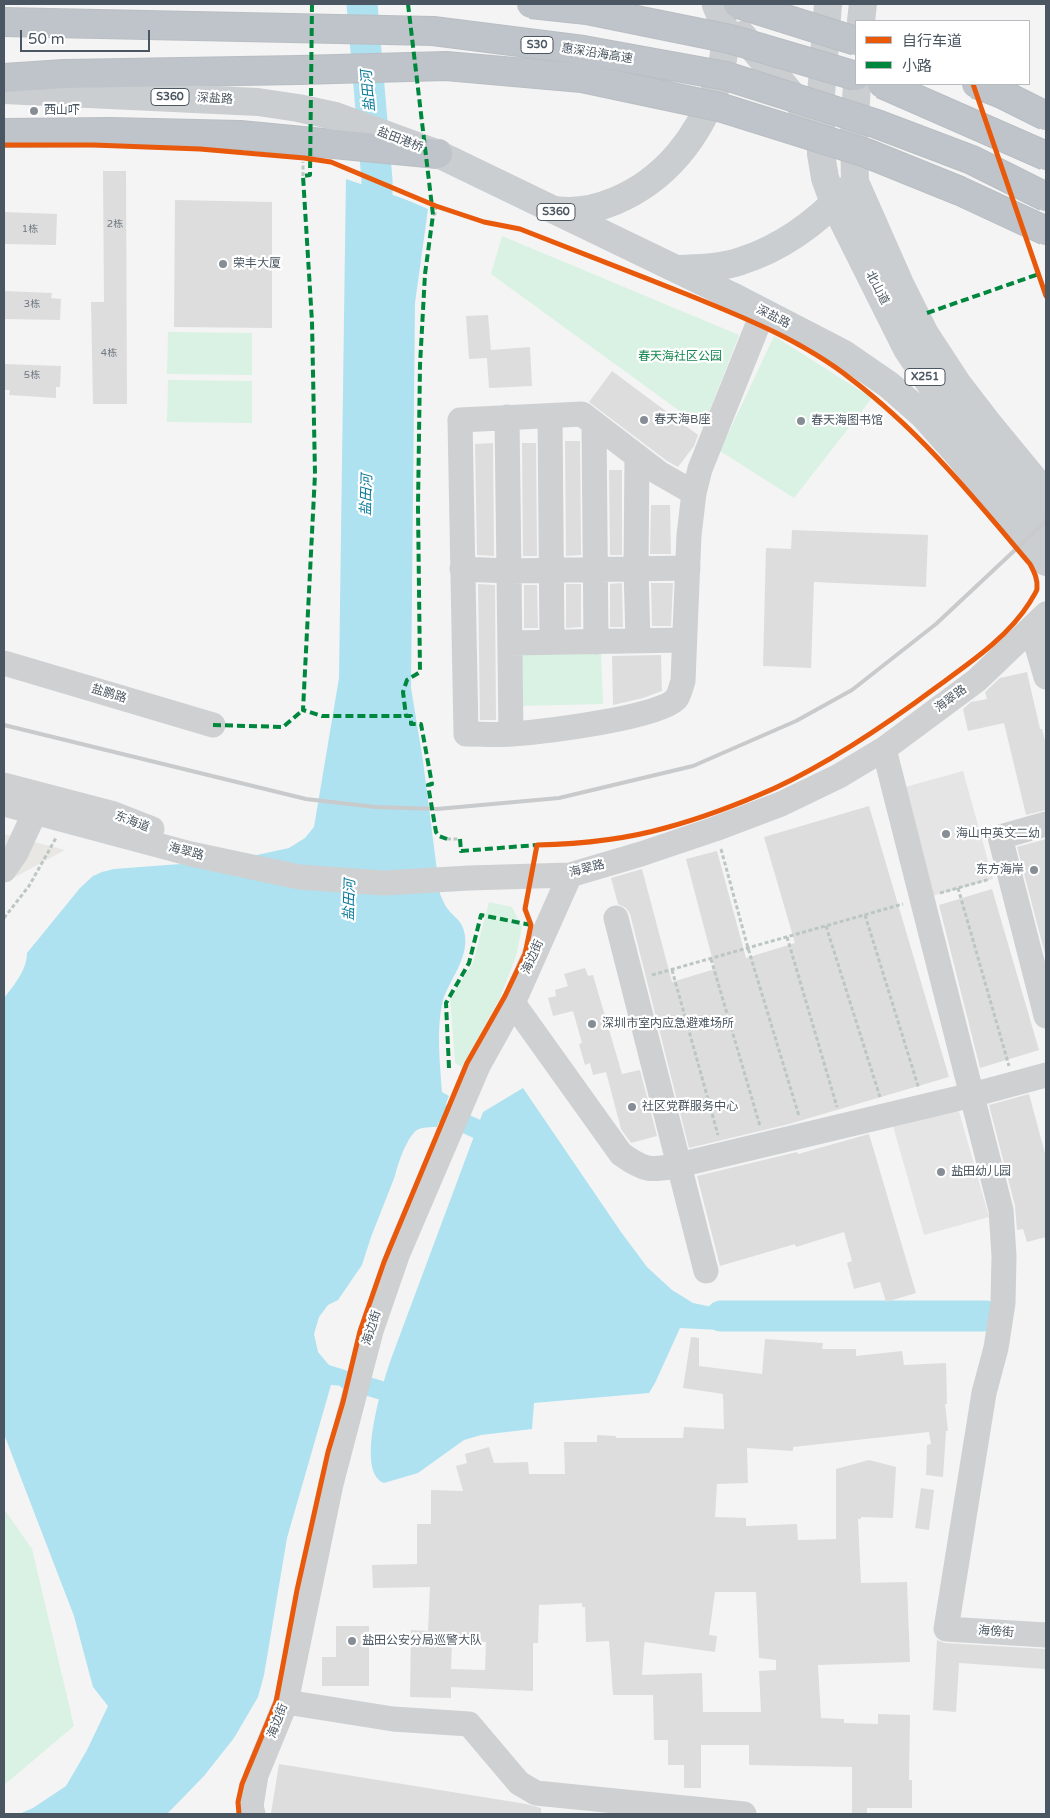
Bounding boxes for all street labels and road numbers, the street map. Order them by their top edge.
road number: S30 [521,36,553,54]
street label: 惠深沿海高速 [560,41,634,67]
road number: S360 [151,88,189,105]
street label: 深盐路 [197,91,233,107]
street label: 盐田港桥 [375,125,425,155]
road number: S360 [537,203,575,220]
street label: 北山道 [862,269,892,307]
street label: 深盐路 [754,302,792,332]
road number: X251 [905,368,945,386]
street label: 盐鹏路 [90,682,128,706]
street label: 海翠路 [932,682,970,716]
street label: 东海道 [113,809,151,835]
street label: 海翠路 [167,840,205,864]
street label: 海翠路 [568,858,606,880]
street label: 海边街 [519,938,547,976]
street label: 海边街 [360,1309,384,1347]
street label: 海傍街 [978,1624,1014,1640]
street label: 海边街 [265,1702,291,1740]

